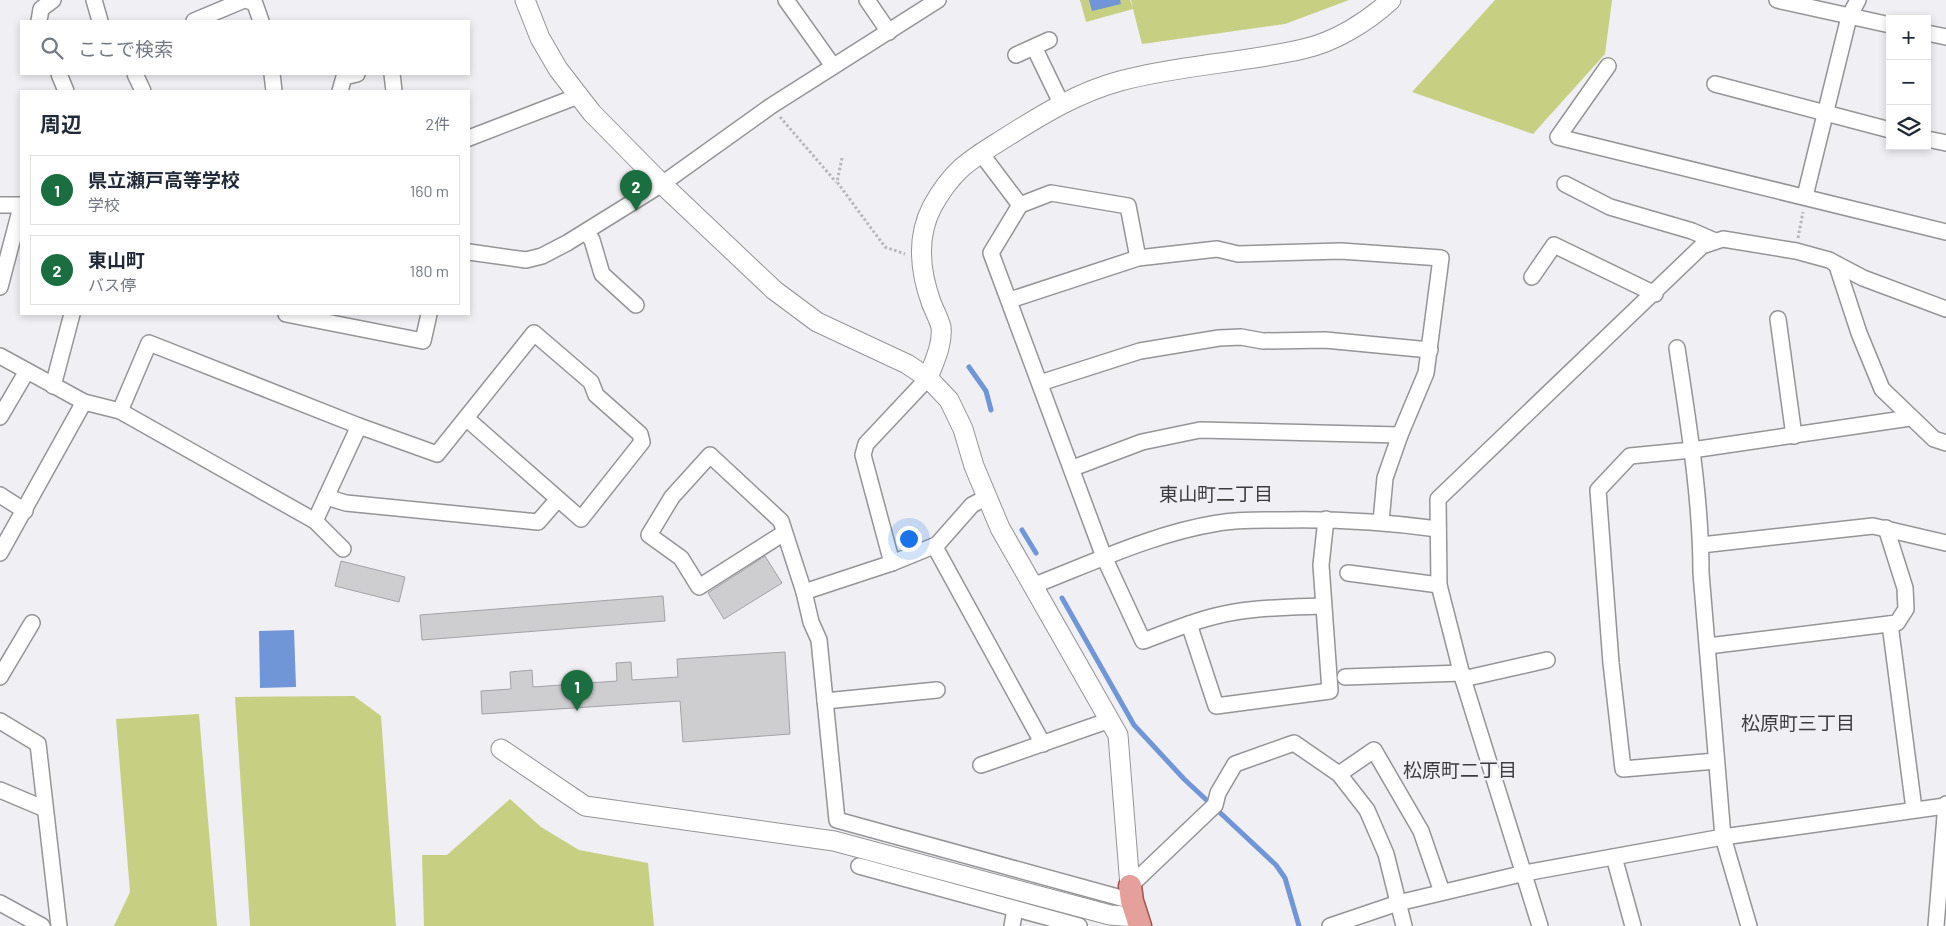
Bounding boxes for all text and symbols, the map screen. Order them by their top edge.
map controls [1886,15,1931,150]
button: + [1886,15,1931,60]
search box [20,20,470,75]
icon: search [38,34,66,62]
text: ここで検索 [78,37,173,60]
button: − [1886,60,1931,105]
button: layers [1886,105,1931,150]
text: 周辺 [40,111,82,136]
text: 2件 [425,114,450,133]
text: 県立瀬戸高等学校 [88,168,240,191]
pin: 2 [620,170,652,211]
text: 1 [54,181,60,200]
text: 160 m [410,181,449,200]
text: 学校 [88,195,120,214]
text: 東山町 [88,248,145,271]
text: 2 [53,261,61,280]
text: 180 m [410,261,449,280]
text: バス停 [88,275,136,294]
district label: 東山町二丁目 [1159,482,1273,505]
your location [896,526,922,552]
pin: 1 [561,670,593,711]
district label: 松原町三丁目 [1741,711,1855,734]
district label: 松原町二丁目 [1403,758,1517,781]

